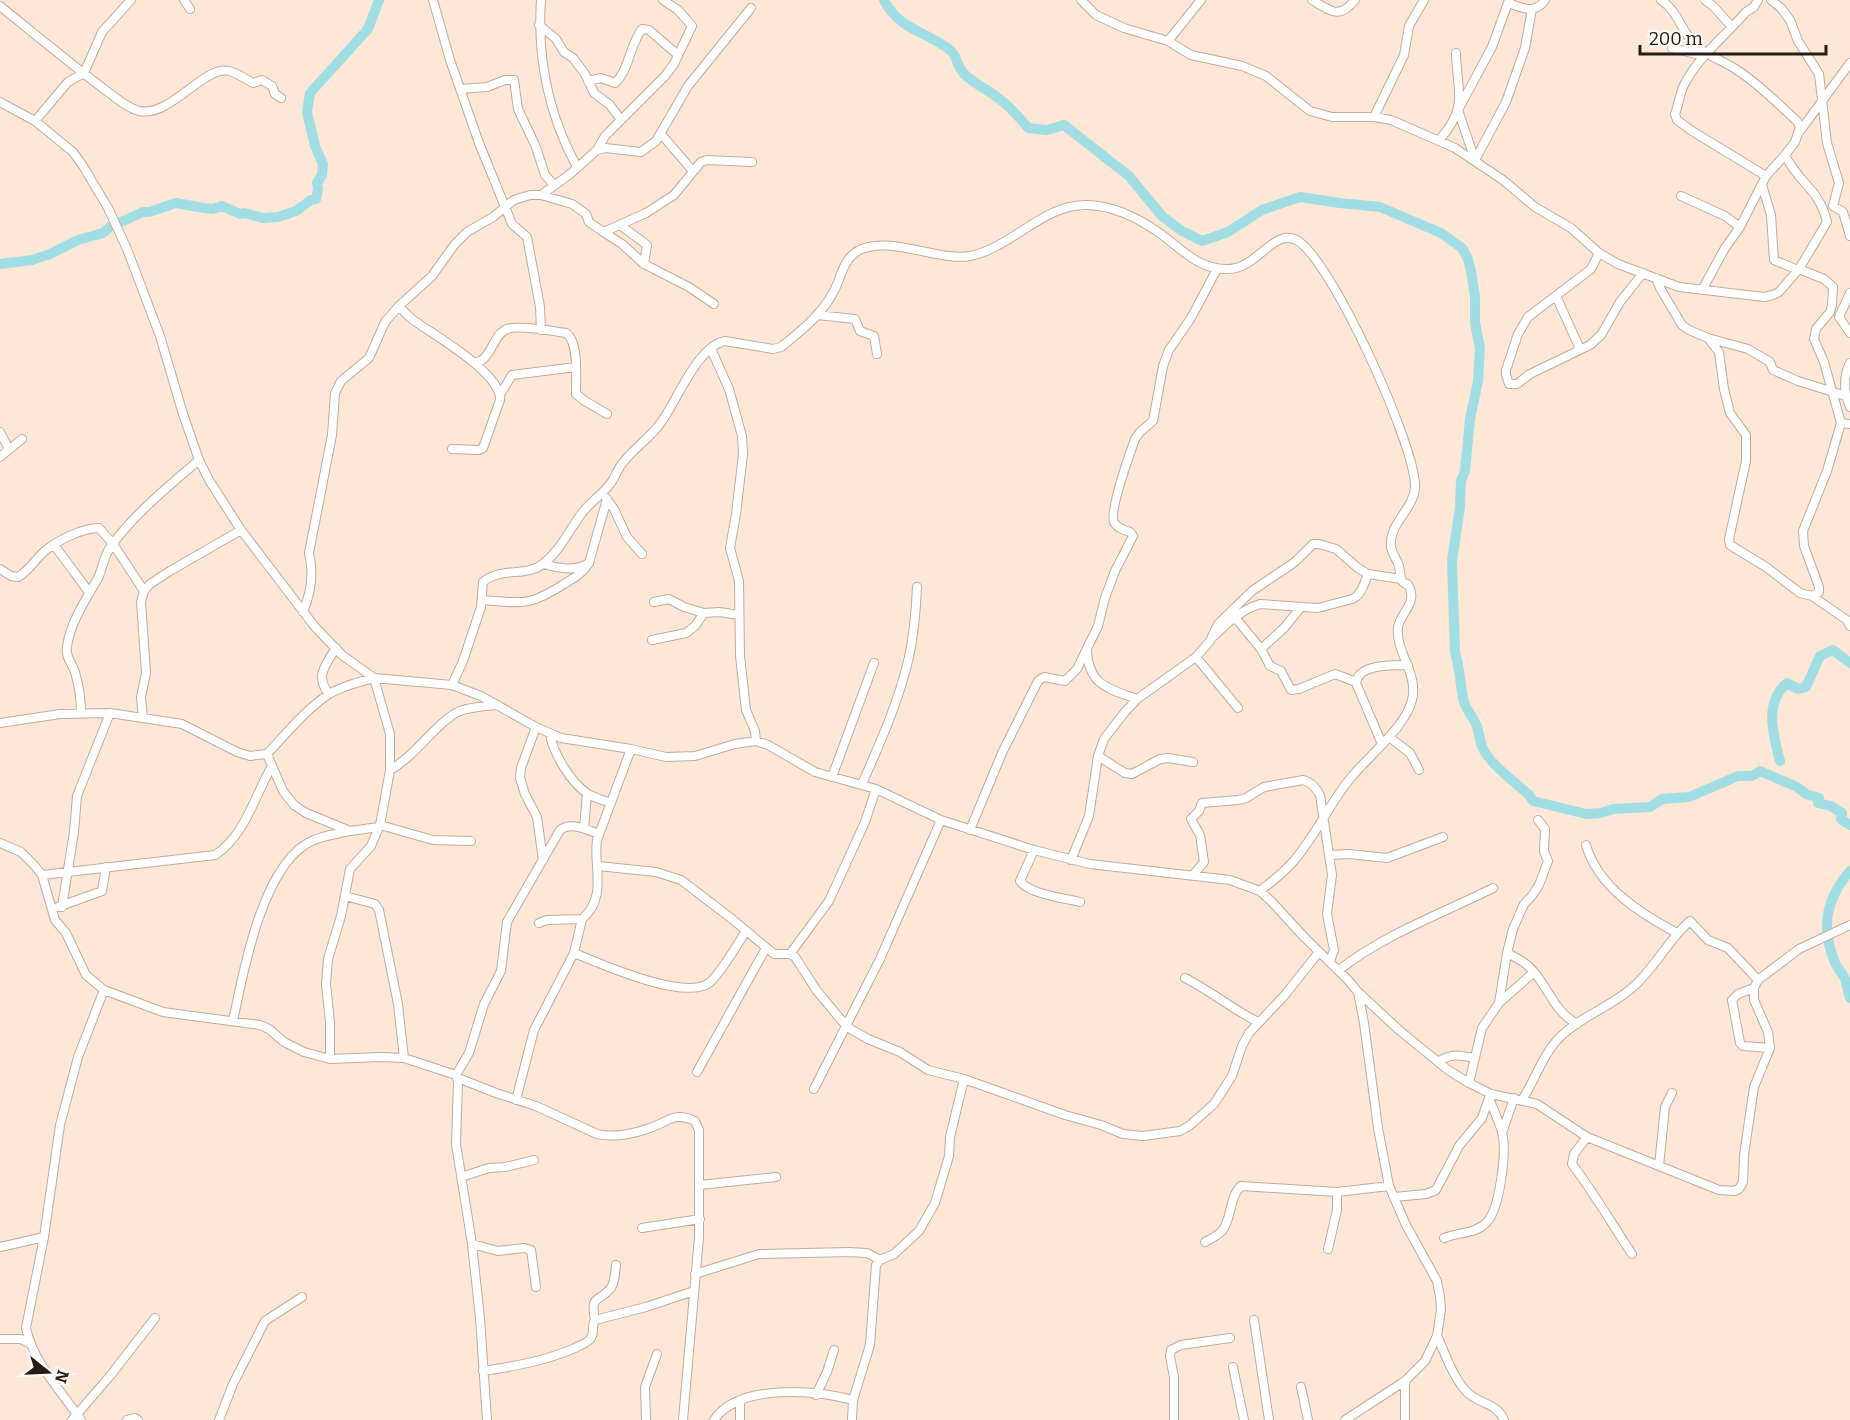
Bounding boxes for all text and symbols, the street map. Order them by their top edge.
scale bar [1640,18,1826,56]
text: 200 m [1649,28,1703,50]
north arrow [18,1342,78,1402]
text: N [51,1368,73,1385]

